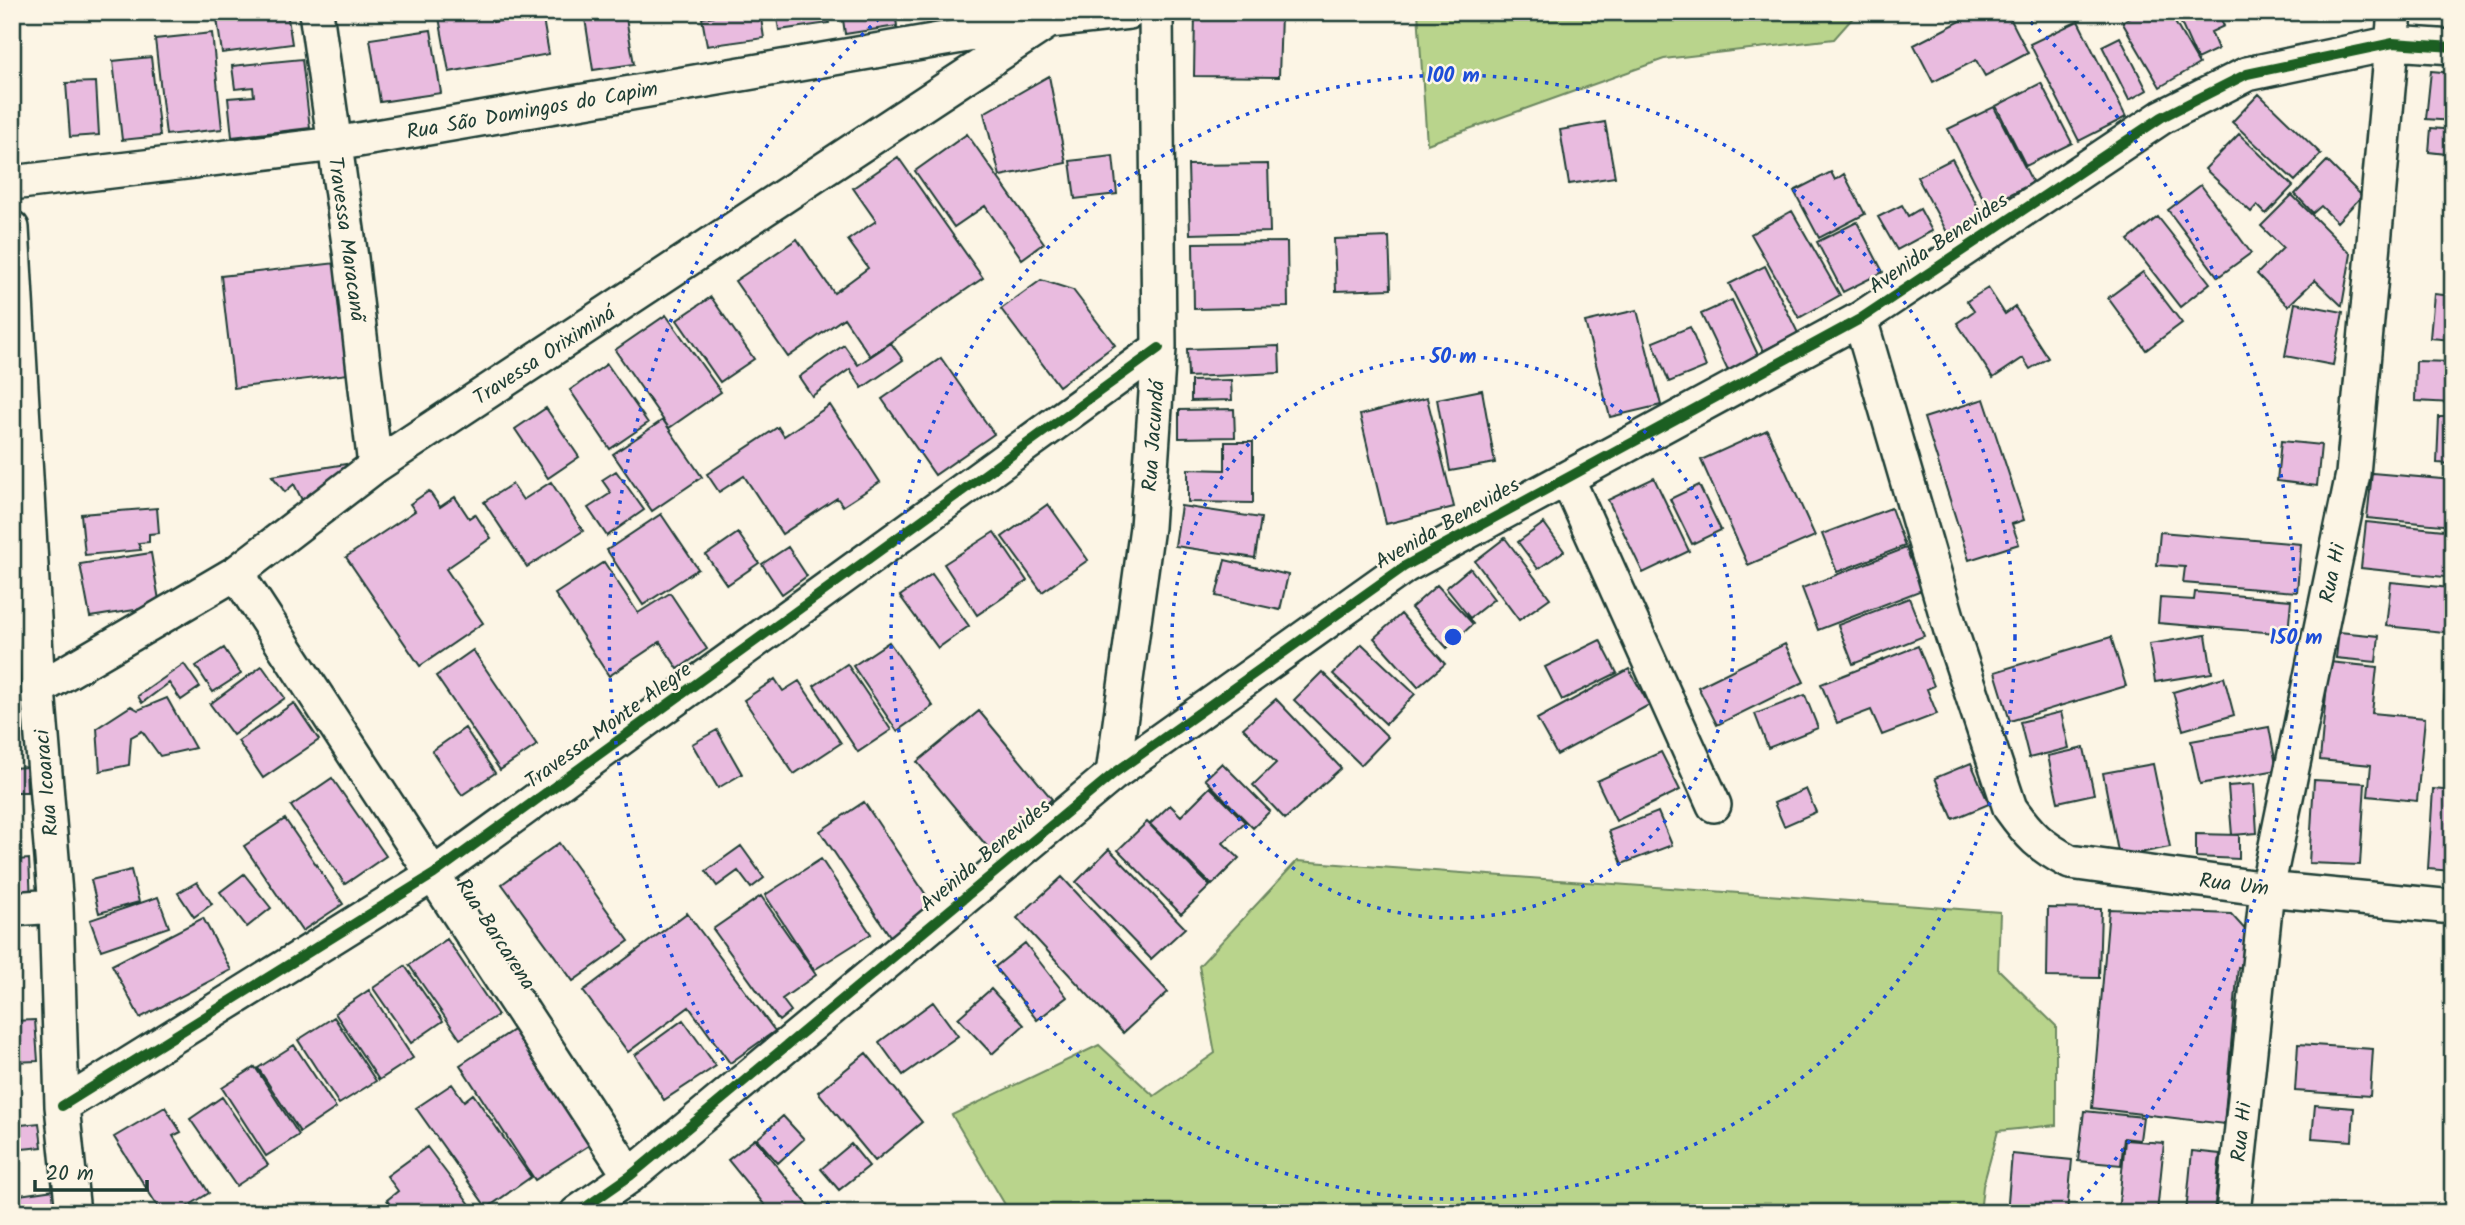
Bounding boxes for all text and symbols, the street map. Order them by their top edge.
text: 100 m [1426,60,1480,93]
street label: Rua São Domingos do Capim [404,73,661,150]
street label: Travessa Maracanã [318,155,374,326]
street label: Avenida Benevides [1862,185,2015,303]
street label: Travessa Oriximiná [467,297,624,415]
text: 50 m [1429,341,1476,374]
street label: Rua Jacundá [1134,377,1175,493]
street label: Avenida Benevides [1369,469,1526,579]
street label: Rua Hi [2311,540,2356,606]
text: 150 m [2269,622,2323,655]
centre of rings [1441,625,1465,649]
street label: Travessa Monte Alegre [518,654,700,798]
street label: Rua Icoaraci [26,727,69,838]
street label: Avenida Benevides [913,791,1059,921]
street label: Rua Um [2197,865,2271,906]
street label: Rua Barcarena [446,872,543,997]
street label: Rua Hi [2223,1100,2262,1164]
scale bar [35,1148,147,1192]
text: 20 m [46,1158,94,1191]

